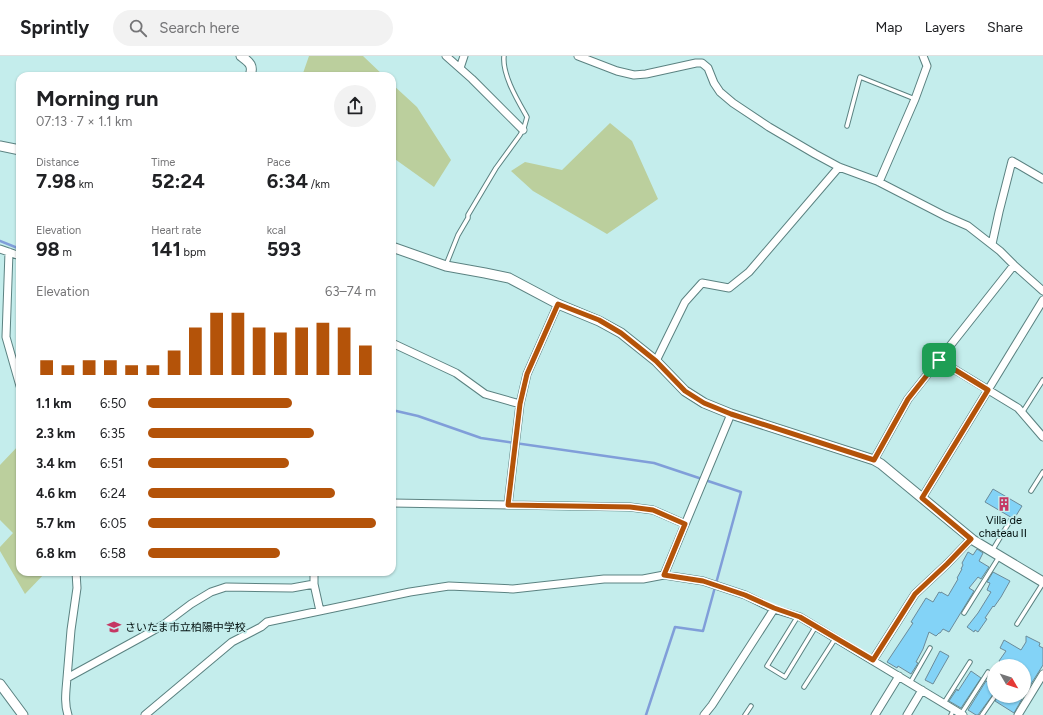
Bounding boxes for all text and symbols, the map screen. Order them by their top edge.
search box [113,10,393,46]
text: Sprintly [20,16,89,39]
icon: search [127,17,149,39]
text: Search here [159,19,239,37]
text: Map [875,19,903,36]
text: Layers [925,19,965,36]
text: Share [987,19,1023,36]
text: Morning run [36,85,159,112]
button: share [334,85,376,127]
text: 07:13 · 7 × 1.1 km [36,114,132,129]
text: Distance [36,156,79,169]
text: Time [151,156,175,169]
text: Pace [267,156,290,169]
text: 7.98 [36,169,76,193]
text: 52:24 [151,169,205,193]
text: 6:34 [267,169,308,193]
text: km [76,178,93,191]
text: /km [308,178,330,191]
text: Elevation [36,224,81,237]
text: Heart rate [151,224,201,237]
text: kcal [267,224,286,237]
text: 98 [36,237,60,261]
text: 141 [151,237,181,261]
text: 593 [267,237,301,261]
text: m [60,246,72,259]
text: bpm [181,246,206,259]
text: Elevation [36,284,89,299]
text: 63–74 m [325,284,376,299]
pin [922,343,956,377]
icon: arrive [928,349,950,371]
text: 1.1 km [36,396,72,411]
text: 6:50 [100,396,126,411]
text: 2.3 km [36,426,75,441]
text: 6:35 [100,426,125,441]
text: 3.4 km [36,456,76,471]
text: 6:51 [100,456,124,471]
text: 4.6 km [36,486,76,501]
text: 6:24 [100,486,126,501]
building icon: Villa de chateauⅡ [996,496,1012,512]
place label: Villa de chateauⅡ [979,514,1029,540]
text: 5.7 km [36,516,75,531]
text: 6:05 [100,516,126,531]
text: 6.8 km [36,546,76,561]
text: 6:58 [100,546,126,561]
school or university icon: さいたま市立柏陽中学校 [106,619,122,635]
place label: さいたま市立柏陽中学校 [125,621,246,634]
north arrow [987,659,1031,703]
map controls [987,659,1031,703]

